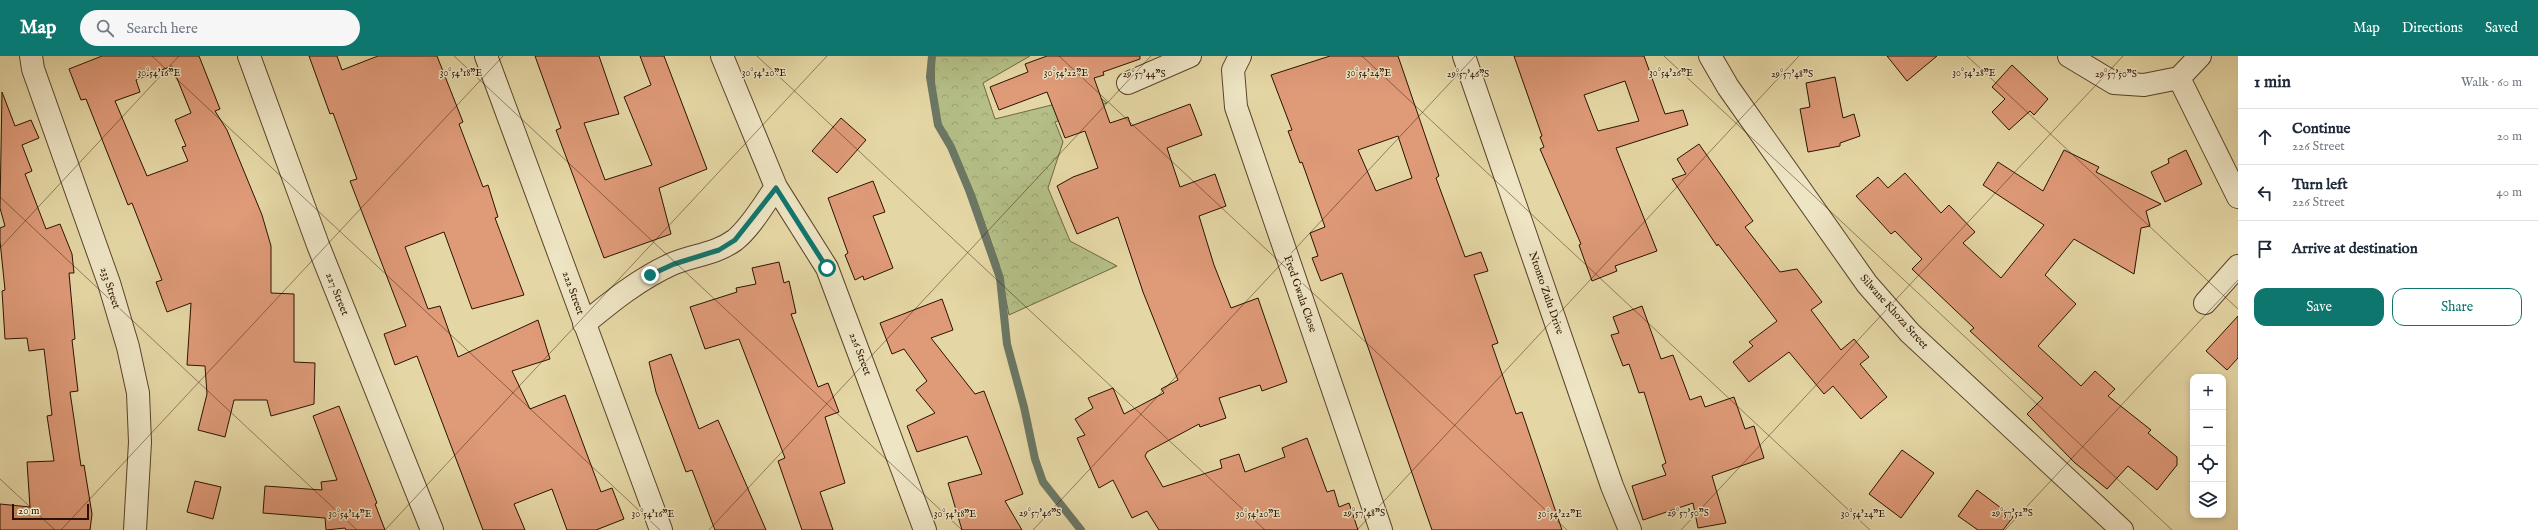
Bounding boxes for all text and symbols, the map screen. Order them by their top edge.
search box [80,10,360,46]
text: Map [20,16,56,40]
icon: search [94,17,116,39]
text: Search here [126,19,198,38]
text: Map [2353,19,2380,37]
text: Directions [2402,19,2463,37]
text: Saved [2485,19,2518,37]
text: 30°54'16"E [138,67,181,80]
text: 30°54'18"E [440,67,482,80]
text: 30°54'20"E [742,67,786,80]
text: 30°54'22"E [1044,67,1088,80]
text: 30°54'24"E [1347,67,1391,80]
text: 30°54'26"E [1649,67,1693,80]
text: 30°54'28"E [1952,67,1996,80]
text: 29°57'44"S [1122,68,1166,81]
text: 29°57'46"S [1447,68,1489,81]
text: 29°57'48"S [1771,68,1813,81]
text: 29°57'50"S [2095,68,2137,81]
text: 1 min [2254,72,2291,93]
text: Walk · 60 m [2461,74,2522,91]
text: Continue [2292,119,2350,138]
icon: ahead [2254,126,2276,148]
text: 20 m [2497,128,2522,145]
text: 226 Street [2292,138,2345,155]
text: Turn left [2292,175,2348,194]
icon: left [2254,182,2276,204]
text: 40 m [2496,184,2522,201]
text: 226 Street [2292,194,2345,211]
icon: arrive [2254,238,2276,260]
text: Arrive at destination [2292,239,2418,258]
street label: Ntonto Zulu Drive [1525,250,1567,336]
street label: Fred Gwala Close [1280,254,1320,334]
route start [818,259,836,277]
street label: 233 Street [97,265,123,311]
route end [641,266,659,284]
street label: 222 Street [559,269,587,317]
street label: 227 Street [322,270,352,318]
street label: Silwane Khoza Street [1857,272,1931,352]
button: Save [2254,288,2384,326]
button: Share [2392,288,2522,326]
street label: 226 Street [845,331,875,378]
map controls [2190,374,2226,518]
button: + [2190,374,2226,410]
button: − [2190,410,2226,446]
button: locate [2190,446,2226,482]
button: layers [2190,482,2226,518]
scale bar [12,502,89,521]
text: 20 m [18,504,39,518]
text: 29°57'46"S [1019,507,1061,520]
text: 29°57'48"S [1343,507,1385,520]
text: 29°57'50"S [1667,507,1709,520]
text: 29°57'52"S [1991,507,2033,520]
text: 30°54'14"E [328,508,372,521]
text: 30°54'16"E [632,508,675,521]
text: 30°54'18"E [934,508,976,521]
text: 30°54'20"E [1236,508,1280,521]
text: 30°54'22"E [1538,508,1582,521]
text: 30°54'24"E [1841,508,1885,521]

